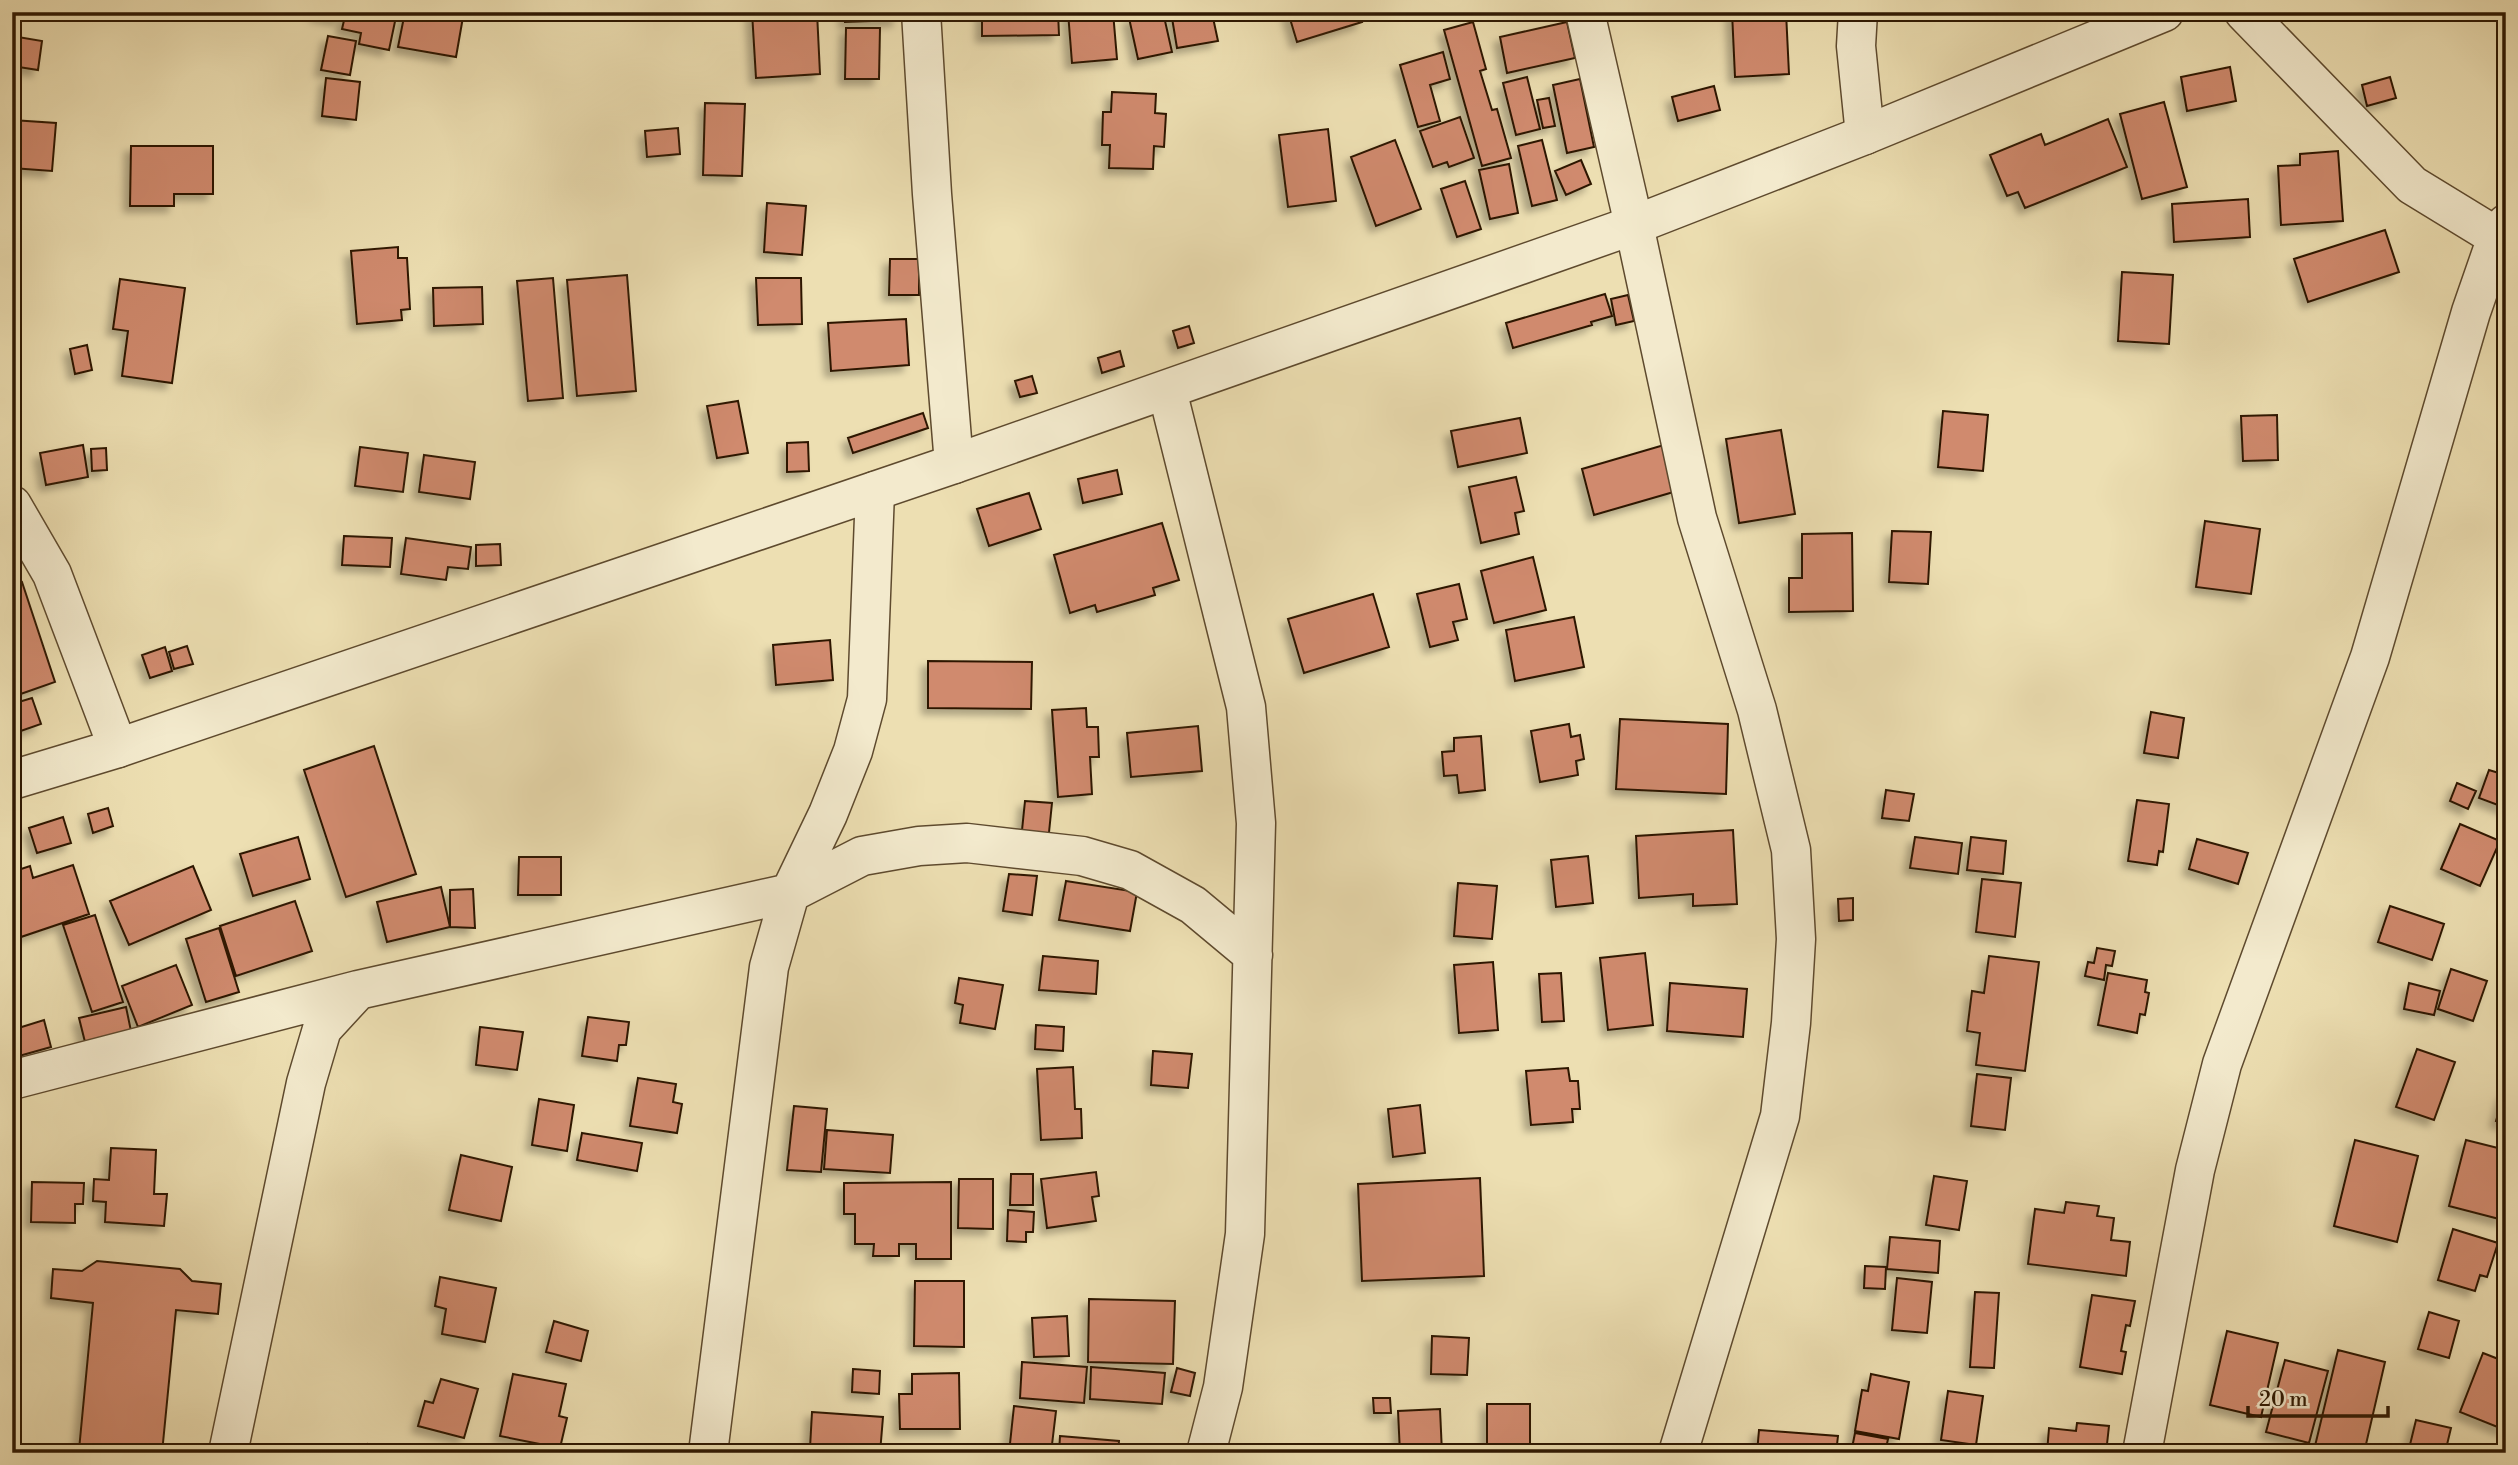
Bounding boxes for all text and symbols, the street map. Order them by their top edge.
scale bar [2248,1374,2388,1418]
text: 20 m [2259,1387,2308,1413]

